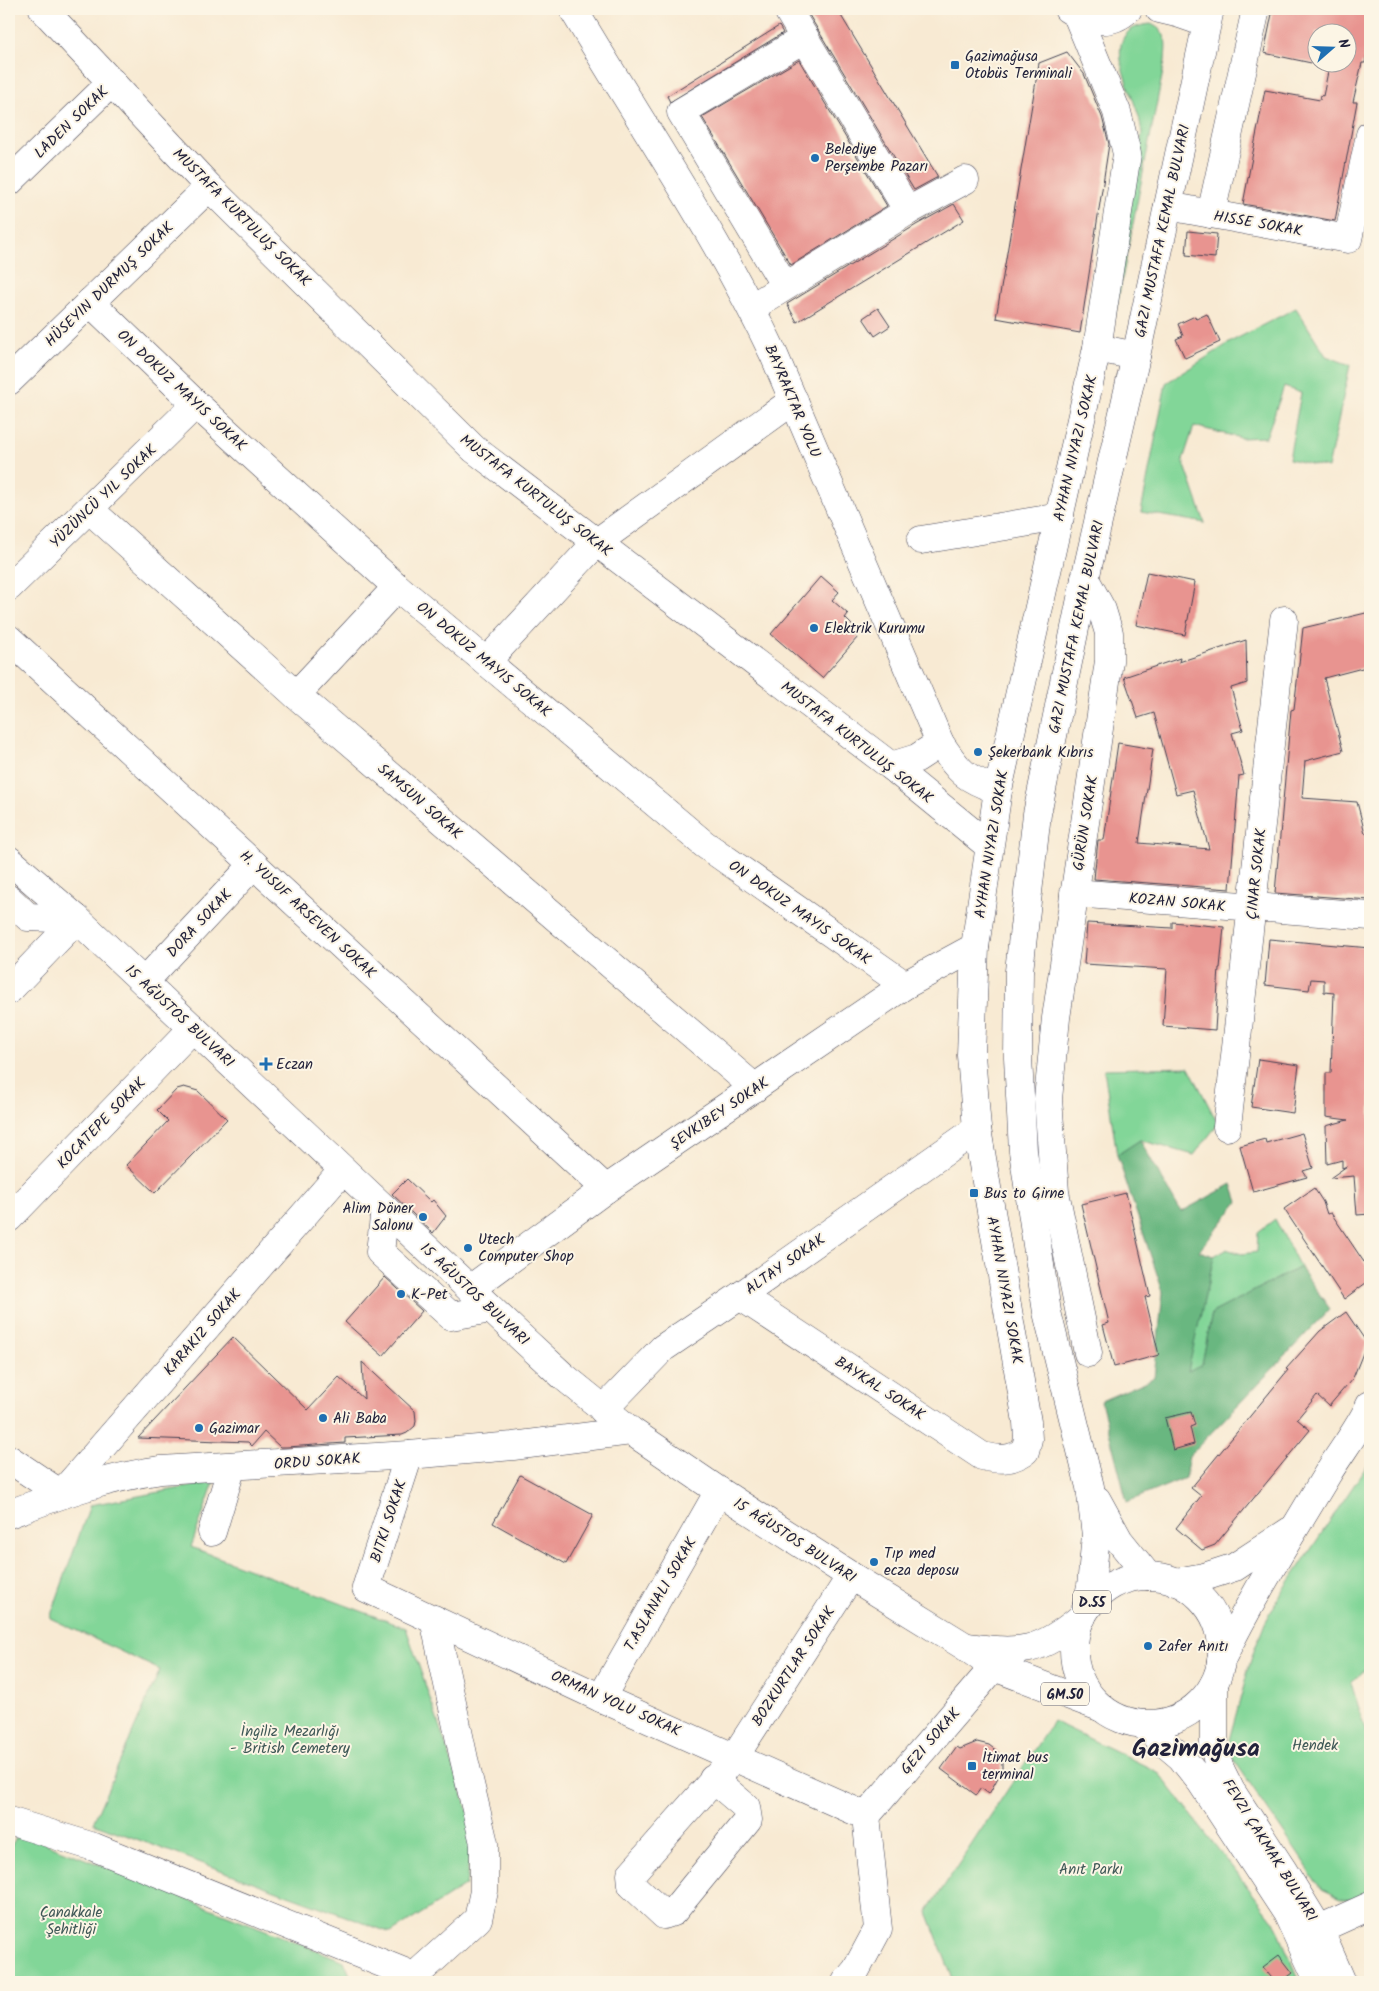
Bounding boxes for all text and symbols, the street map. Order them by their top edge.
north arrow [1306,22,1356,72]
text: N [1331,36,1355,52]
place label: Gazimağusa Otobüs Terminali [965,45,1073,86]
marker: Gazimağusa Otobüs Terminali [949,59,961,71]
street label: LADEN SOKAK [29,81,115,165]
street label: GAZI MUSTAFA KEMAL BULVARI [1129,122,1197,340]
place label: Belediye Perşembe Pazarı [825,138,928,179]
street label: MUSTAFA KURTULUŞ SOKAK [166,143,316,293]
marker: Belediye Perşembe Pazarı [809,152,821,164]
street label: HISSE SOKAK [1212,204,1304,244]
street label: HÜSEYIN DURMUŞ SOKAK [40,216,180,353]
street label: ON DOKUZ MAYIS SOKAK [111,324,252,457]
street label: BAYRAKTAR YOLU [757,341,827,462]
street label: AYHAN NIYAZI SOKAK [1047,373,1105,524]
street label: MUSTAFA KURTULUŞ SOKAK [454,429,617,563]
street label: YÜZÜNCÜ YIL SOKAK [45,439,163,554]
street label: GAZI MUSTAFA KEMAL BULVARI [1043,518,1111,736]
street label: ON DOKUZ MAYIS SOKAK [411,596,556,724]
place label: Elektrik Kurumu [824,617,925,641]
marker: Elektrik Kurumu [808,622,820,634]
street label: MUSTAFA KURTULUŞ SOKAK [775,676,938,810]
place label: Şekerbank Kıbrıs [988,741,1094,765]
marker: Şekerbank Kıbrıs [972,746,984,758]
street label: SAMSUN SOKAK [371,758,467,846]
street label: AYHAN NIYAZI SOKAK [968,768,1016,920]
street label: GÜRÜN SOKAK [1067,774,1105,872]
street label: ÇINAR SOKAK [1240,827,1274,921]
street label: H. YUSUF ARSEVEN SOKAK [233,845,381,985]
street label: ON DOKUZ MAYIS SOKAK [723,854,876,971]
street label: DORA SOKAK [161,884,238,964]
street label: KOZAN SOKAK [1128,887,1226,919]
street label: 15 AĞUSTOS BULVARI [119,959,240,1074]
place label: Eczan [276,1053,313,1077]
marker: Eczan [260,1058,272,1070]
street label: KOCATEPE SOKAK [51,1072,152,1175]
street label: ŞEVKIBEY SOKAK [665,1072,774,1156]
place label: Bus to Girne [984,1182,1064,1206]
marker: Bus to Girne [968,1187,980,1199]
place label: Alim Döner Salonu [343,1197,414,1238]
marker: Alim Döner Salonu [417,1211,429,1223]
street label: AYHAN NIYAZI SOKAK [979,1214,1029,1366]
place label: Utech Computer Shop [478,1228,574,1269]
street label: ALTAY SOKAK [741,1228,831,1301]
street label: 15 AĞUSTOS BULVARI [414,1237,535,1352]
marker: Utech Computer Shop [462,1242,474,1254]
place label: K-Pet [411,1283,448,1307]
street label: KARAKIZ SOKAK [158,1284,248,1382]
marker: K-Pet [395,1288,407,1300]
street label: BAYKAL SOKAK [830,1351,929,1427]
place label: Ali Baba [333,1407,387,1431]
marker: Ali Baba [317,1412,329,1424]
place label: Gazimar [209,1417,260,1441]
marker: Gazimar [193,1422,205,1434]
street label: ORDU SOKAK [273,1447,361,1477]
street label: BITKI SOKAK [364,1477,414,1566]
street label: 15 AĞUSTOS BULVARI [728,1492,861,1590]
street label: T.ASLANALI SOKAK [618,1533,703,1656]
place label: Tıp med ecza deposu [884,1542,959,1583]
marker: Tıp med ecza deposu [868,1556,880,1568]
road number: D.55 [1073,1590,1111,1614]
street label: BOZKURTLAR SOKAK [746,1602,842,1731]
place label: Zafer Anıtı [1158,1635,1229,1659]
marker: Zafer Anıtı [1142,1640,1154,1652]
street label: ORMAN YOLU SOKAK [547,1664,685,1743]
road number: GM.50 [1041,1682,1089,1706]
street label: GEZI SOKAK [895,1703,967,1780]
park label: İngiliz Mezarlığı - British Cemetery [230,1720,351,1761]
district label: Gazimağusa [1132,1729,1260,1769]
park label: Hendek [1292,1734,1339,1758]
place label: İtimat bus terminal [982,1746,1049,1787]
marker: İtimat bus terminal [966,1760,978,1772]
street label: FEVZI ÇAKMAK BULVARI [1215,1774,1323,1927]
park label: Anıt Parkı [1059,1858,1123,1882]
park label: Çanakkale Şehitliği [40,1901,103,1942]

